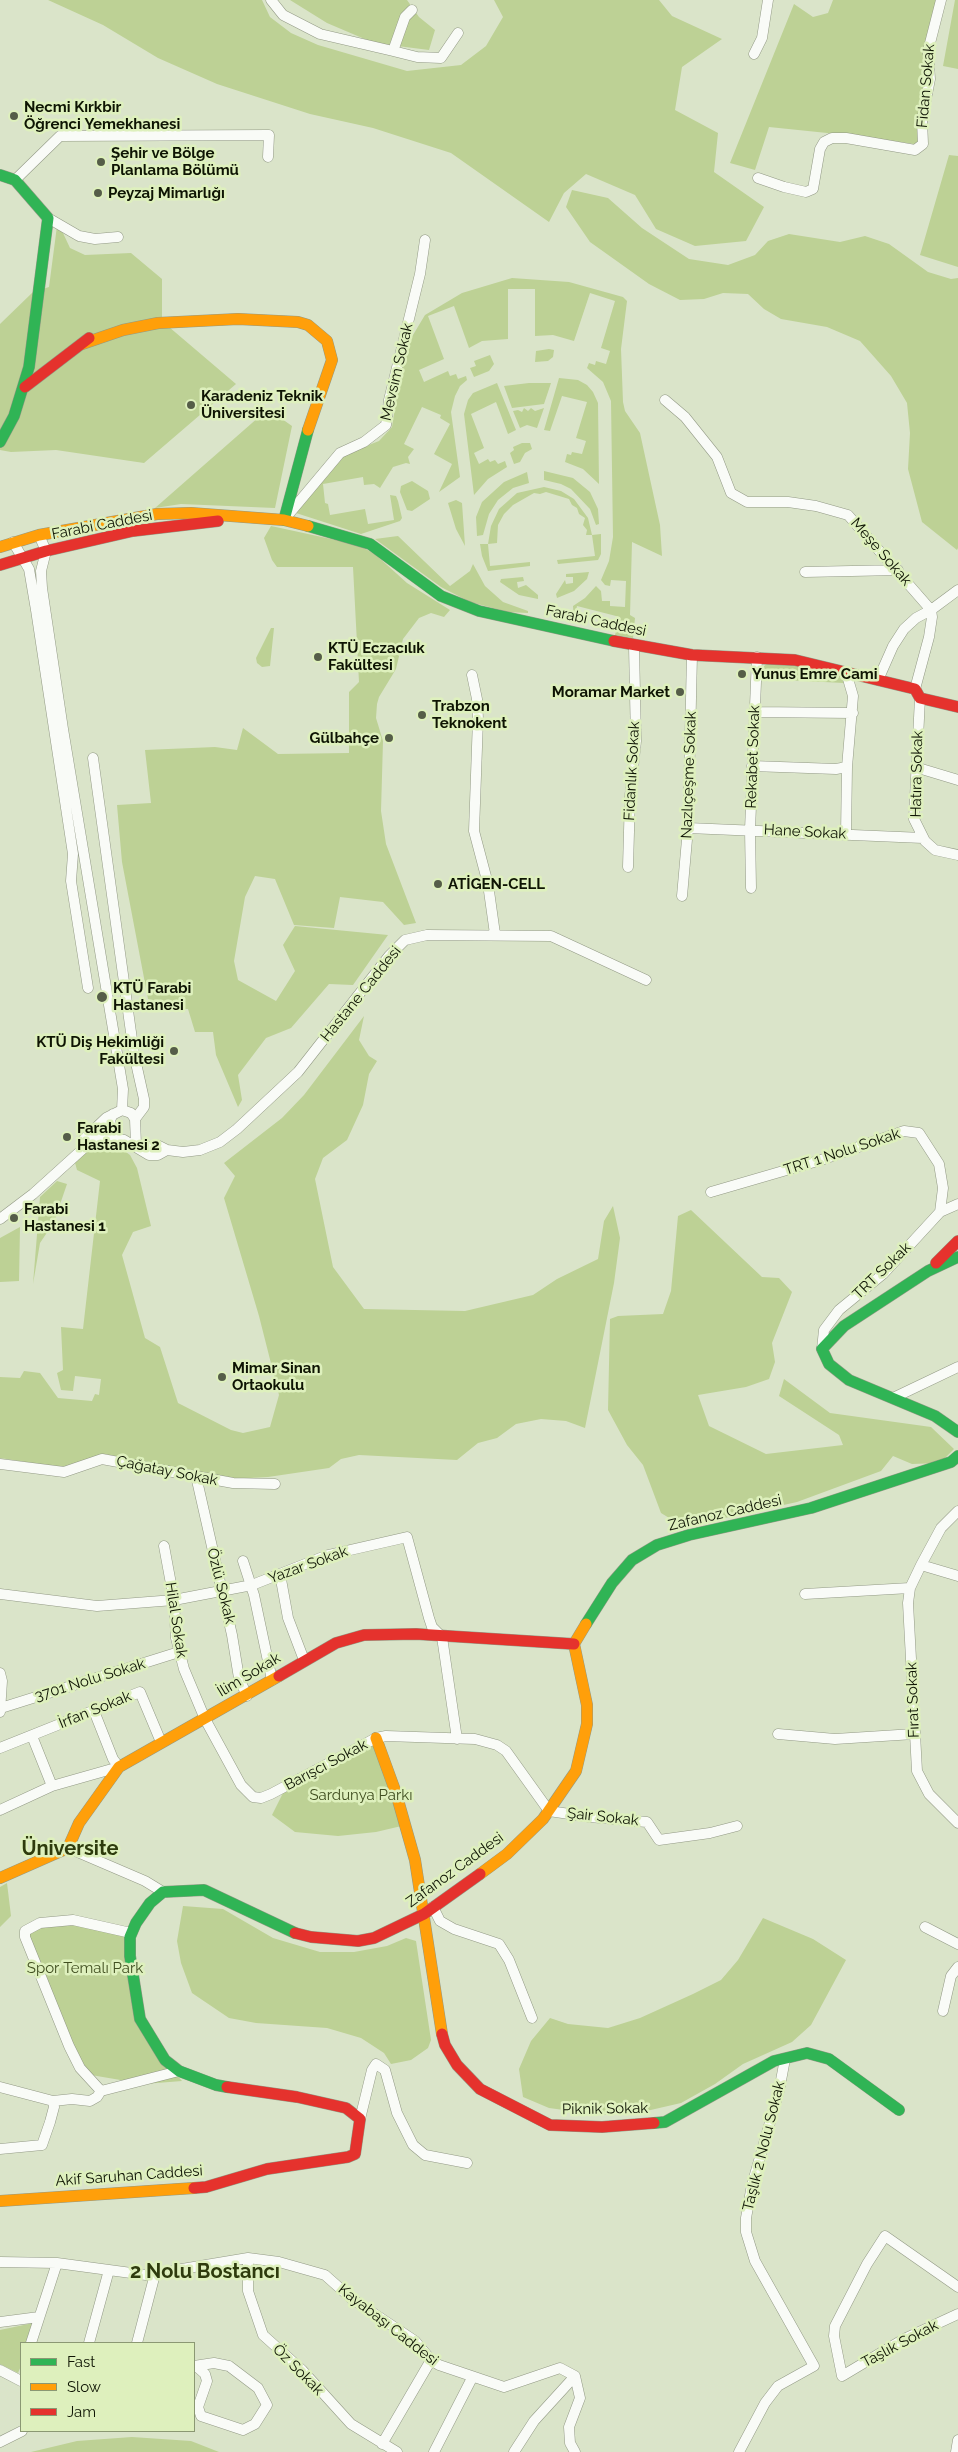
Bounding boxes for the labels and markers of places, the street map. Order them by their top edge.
place label: Necmi Kırkbir Öğrenci Yemekhanesi [24,98,180,133]
marker: Necmi Kırkbir Öğrenci Yemekhanesi [8,110,20,122]
place label: Şehir ve Bölge Planlama Bölümü [111,144,239,179]
marker: Şehir ve Bölge Planlama Bölümü [95,156,107,168]
place label: Peyzaj Mimarlığı [108,184,225,202]
marker: Peyzaj Mimarlığı [92,187,104,199]
place label: Karadeniz Teknik Üniversitesi [201,387,323,422]
marker: Karadeniz Teknik Üniversitesi [185,399,197,411]
place label: KTÜ Eczacılık Fakültesi [328,639,425,674]
marker: KTÜ Eczacılık Fakültesi [312,651,324,663]
place label: Yunus Emre Cami [752,665,878,683]
marker: Yunus Emre Cami [736,668,748,680]
place label: Moramar Market [552,683,670,701]
marker: Moramar Market [674,686,686,698]
place label: Trabzon Teknokent [432,697,507,732]
marker: Trabzon Teknokent [416,709,428,721]
place label: Gülbahçe [310,729,379,747]
marker: Gülbahçe [383,732,395,744]
place label: ATİGEN-CELL [448,875,545,893]
marker: ATİGEN-CELL [432,878,444,890]
place label: KTÜ Farabi Hastanesi [113,979,191,1014]
marker: KTÜ Farabi Hastanesi [95,990,109,1004]
place label: KTÜ Diş Hekimliği Fakültesi [36,1033,164,1068]
marker: KTÜ Diş Hekimliği Fakültesi [168,1045,180,1057]
place label: Farabi Hastanesi 2 [77,1119,160,1154]
marker: Farabi Hastanesi 2 [61,1131,73,1143]
place label: Farabi Hastanesi 1 [24,1200,106,1235]
marker: Farabi Hastanesi 1 [8,1212,20,1224]
place label: Mimar Sinan Ortaokulu [232,1359,321,1394]
marker: Mimar Sinan Ortaokulu [216,1371,228,1383]

